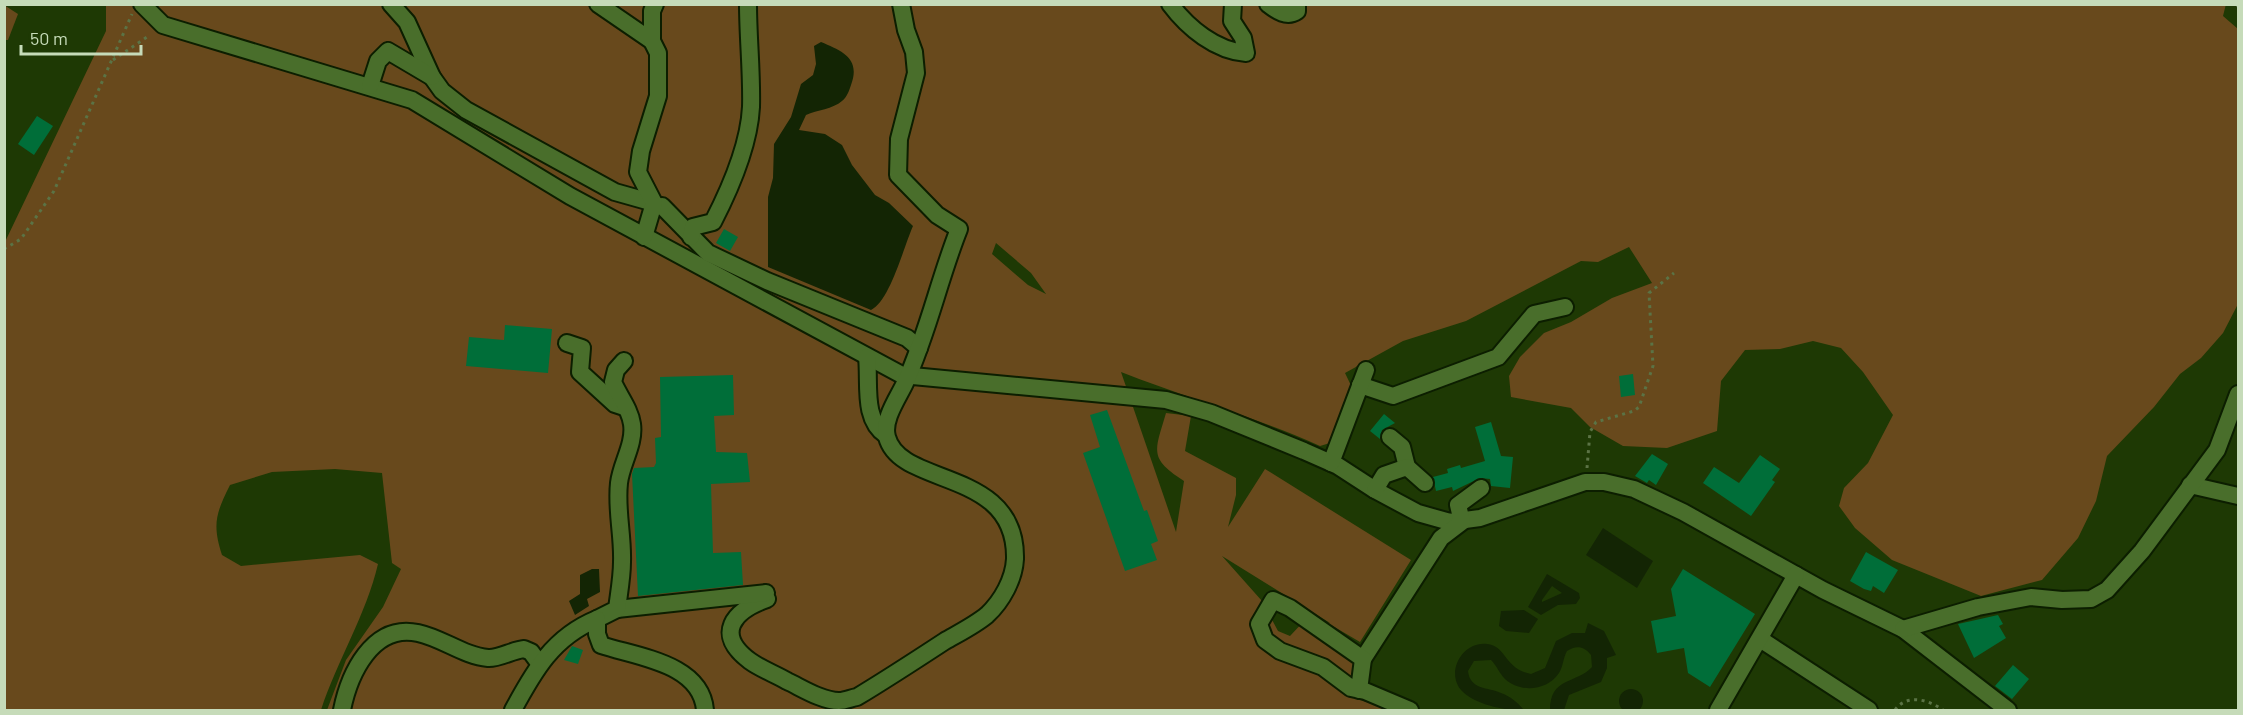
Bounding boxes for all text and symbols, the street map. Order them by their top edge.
scale bar [21,18,141,56]
text: 50 m [30,27,68,49]

